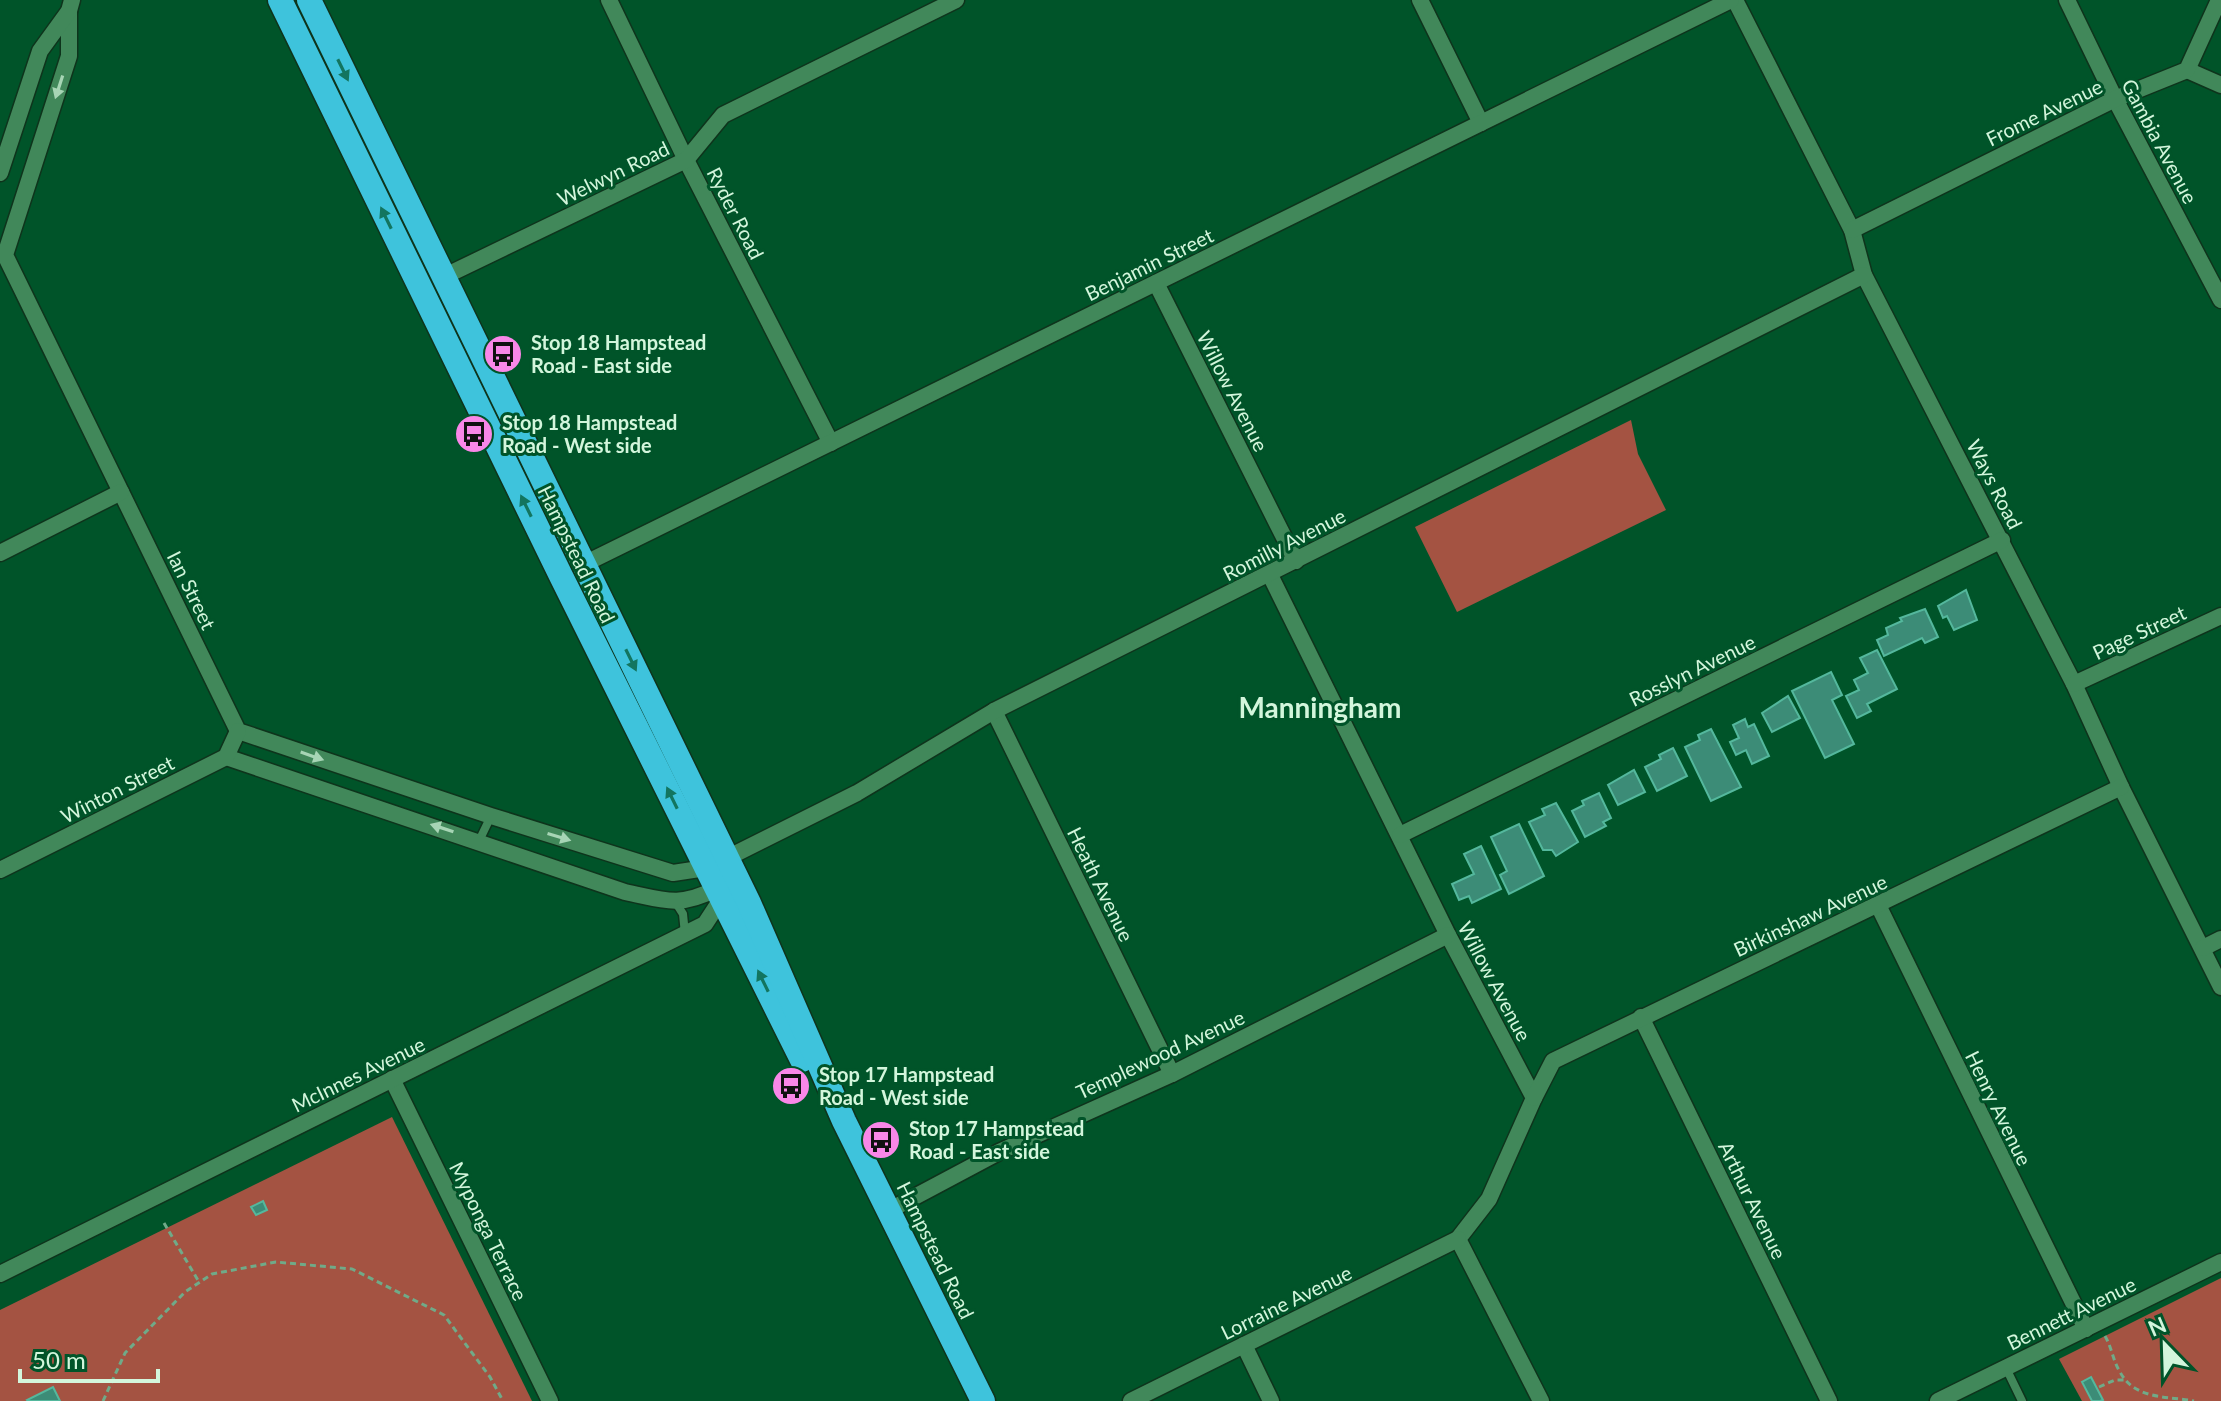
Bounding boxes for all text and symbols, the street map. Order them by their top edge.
one-way arrow [336,59,350,82]
street label: Frome Avenue [1982,74,2106,150]
street label: Gambia Avenue [2117,75,2203,207]
one-way arrow [52,76,65,100]
street label: Welwyn Road [553,136,673,210]
street label: Ryder Road [703,163,769,263]
one-way arrow [379,206,393,230]
street label: Benjamin Street [1081,223,1217,305]
street label: Willow Avenue [1192,327,1274,455]
place label: Stop 18 Hampstead Road - East side [531,330,706,377]
bus stop icon: Stop 18 Hampstead Road - East side [482,333,524,375]
place label: Stop 18 Hampstead Road - West side [502,410,677,457]
bus stop icon: Stop 18 Hampstead Road - West side [453,413,495,455]
street label: Ways Road [1962,435,2028,533]
street label: Hampstead Road [533,482,621,626]
one-way arrow [519,495,533,518]
street label: Romilly Avenue [1219,503,1349,585]
street label: Ian Street [163,547,221,633]
street label: Page Street [2089,600,2189,664]
street label: Rosslyn Avenue [1625,629,1759,711]
one-way arrow [624,648,637,671]
district label: Manningham [1238,690,1402,724]
street label: Winton Street [56,750,178,828]
one-way arrow [300,750,324,762]
one-way arrow [665,787,678,810]
one-way arrow [429,822,453,834]
street label: Heath Avenue [1063,823,1139,945]
one-way arrow [547,832,571,844]
street label: Birkinshaw Avenue [1729,869,1891,961]
street label: Willow Avenue [1453,917,1537,1045]
one-way arrow [756,970,770,993]
street label: Templewood Avenue [1072,1004,1248,1104]
street label: McInnes Avenue [287,1031,429,1117]
street label: Henry Avenue [1961,1047,2037,1169]
place label: Stop 17 Hampstead Road - West side [819,1062,994,1109]
bus stop icon: Stop 17 Hampstead Road - West side [770,1065,812,1107]
place label: Stop 17 Hampstead Road - East side [909,1116,1084,1163]
bus stop icon: Stop 17 Hampstead Road - East side [860,1119,902,1161]
street label: Arthur Avenue [1714,1137,1792,1263]
street label: Myponga Terrace [445,1158,533,1304]
street label: Hampstead Road [892,1178,980,1322]
street label: Lorraine Avenue [1217,1260,1355,1344]
street label: Bennett Avenue [2003,1271,2139,1355]
north arrow [2125,1305,2205,1385]
text: N [2144,1310,2170,1342]
scale bar [20,1333,158,1383]
text: 50 m [32,1345,86,1374]

